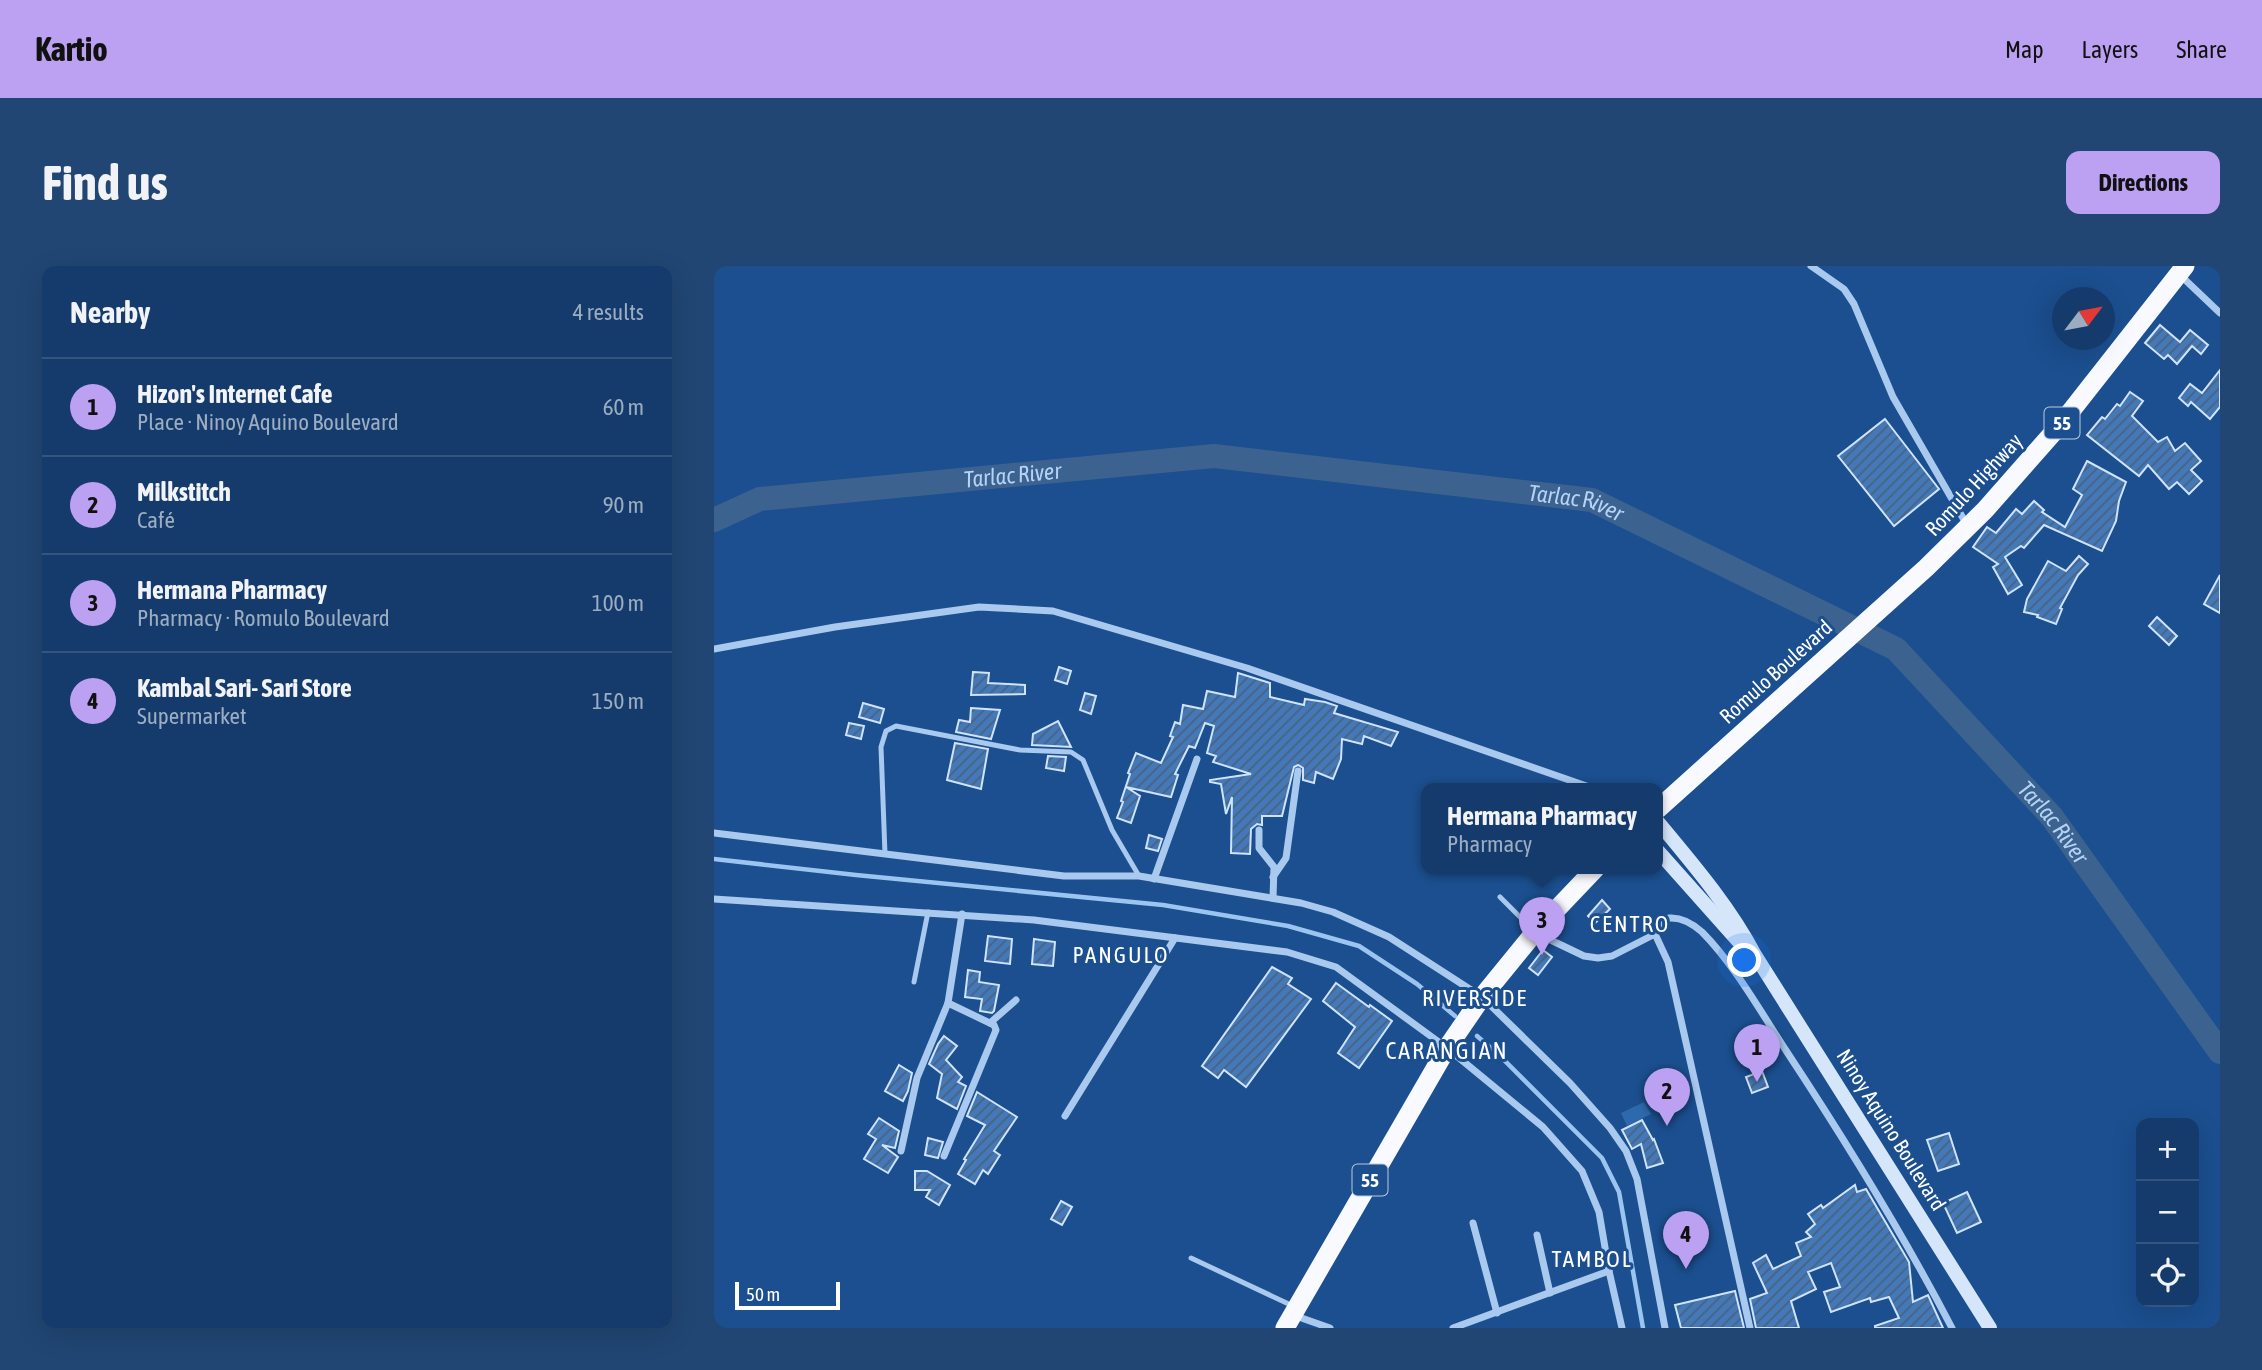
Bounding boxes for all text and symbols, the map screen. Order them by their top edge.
text: Kartio [35,30,108,68]
text: Map [2005,36,2044,63]
text: Layers [2082,36,2138,63]
text: Share [2176,36,2227,63]
button: Directions [2066,151,2220,214]
text: Find us [42,154,168,210]
north arrow [2052,287,2115,350]
text: Nearby [70,295,150,329]
text: 4 results [573,299,644,325]
text: Hizon's Internet Cafe [137,379,333,409]
text: 1 [88,394,98,420]
text: 60 m [603,394,644,420]
road number: 55 [2044,407,2080,438]
text: Place · Ninoy Aquino Boulevard [137,409,399,435]
street label: Romulo Highway [1920,428,2027,540]
water label: Tarlac River [962,457,1063,493]
text: Milkstitch [137,477,231,507]
water label: Tarlac River [1527,480,1629,527]
text: 2 [88,492,98,518]
text: 90 m [603,492,644,518]
text: Café [137,507,175,533]
text: Hermana Pharmacy [137,575,327,605]
text: 3 [88,590,98,616]
text: 100 m [592,590,644,616]
text: Pharmacy · Romulo Boulevard [137,605,390,631]
street label: Romulo Boulevard [1714,615,1836,728]
text: Kambal Sari- Sari Store [137,673,352,703]
text: 4 [88,688,98,714]
text: 150 m [592,688,644,714]
text: Supermarket [137,703,247,729]
water label: Tarlac River [2013,776,2095,869]
popup [1421,783,1663,874]
text: Hermana Pharmacy [1447,801,1637,831]
text: Pharmacy [1447,831,1532,857]
pin: 3 [1519,897,1565,955]
district label: CENTRO [1590,911,1670,937]
district label: PANGULO [1073,942,1169,968]
your location [1727,943,1761,977]
district label: RIVERSIDE [1422,985,1528,1011]
pin: 1 [1734,1024,1780,1082]
district label: CARANGIAN [1385,1037,1509,1064]
street label: Ninoy Aquino Boulevard [1832,1044,1951,1215]
pin: 2 [1644,1068,1690,1126]
map controls [2136,1118,2199,1307]
button: + [2136,1118,2199,1181]
road number: 55 [1352,1164,1388,1196]
button: − [2136,1181,2199,1244]
pin: 4 [1663,1211,1709,1269]
button: locate [2136,1244,2199,1307]
district label: TAMBOL [1551,1246,1633,1272]
scale bar [735,1279,840,1311]
text: 50 m [746,1283,780,1305]

